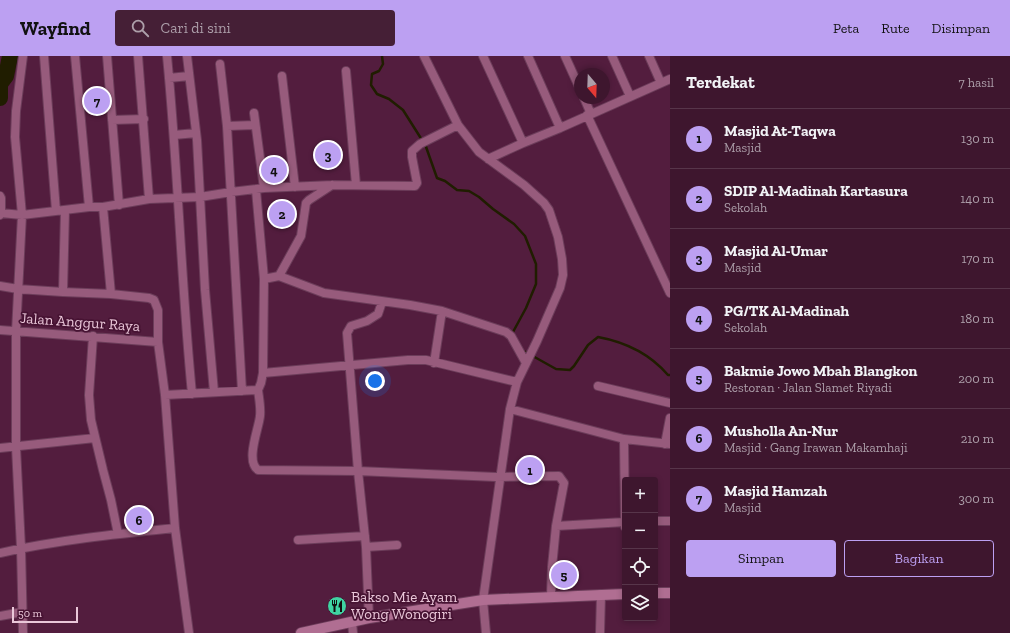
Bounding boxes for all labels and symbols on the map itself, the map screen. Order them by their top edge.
north arrow [574,68,610,104]
pin: 7 [84,86,110,116]
pin: 3 [315,140,341,170]
pin: 4 [261,155,287,185]
pin: 2 [269,199,295,229]
street label: Jalan Anggur Raya [19,309,141,335]
your location [365,371,385,391]
pin: 1 [517,455,543,485]
pin: 6 [126,505,152,535]
pin: 5 [551,560,577,590]
place label: Bakso Mie Ayam Wong Wonogiri [351,588,457,623]
restaurant icon: Bakso Mie Ayam Wong Wonogiri [326,595,348,617]
scale bar [12,605,78,624]

